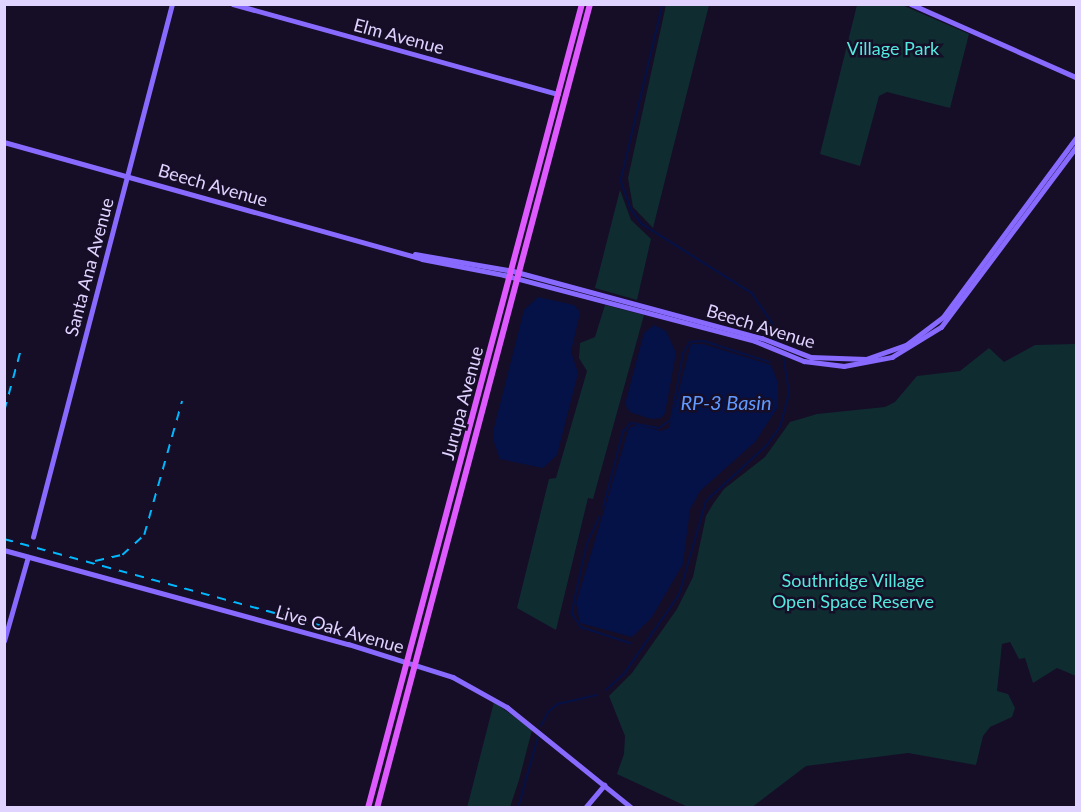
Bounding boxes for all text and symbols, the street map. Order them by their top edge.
street label: Elm Avenue [351,13,447,59]
park label: Village Park [847,37,939,59]
street label: Beech Avenue [156,159,270,211]
street label: Santa Ana Avenue [60,195,118,339]
street label: Beech Avenue [704,299,818,353]
street label: Jurupa Avenue [436,344,488,462]
water label: RP-3 Basin [680,390,772,414]
park label: Southridge Village Open Space Reserve [772,570,934,612]
street label: Live Oak Avenue [273,600,407,658]

